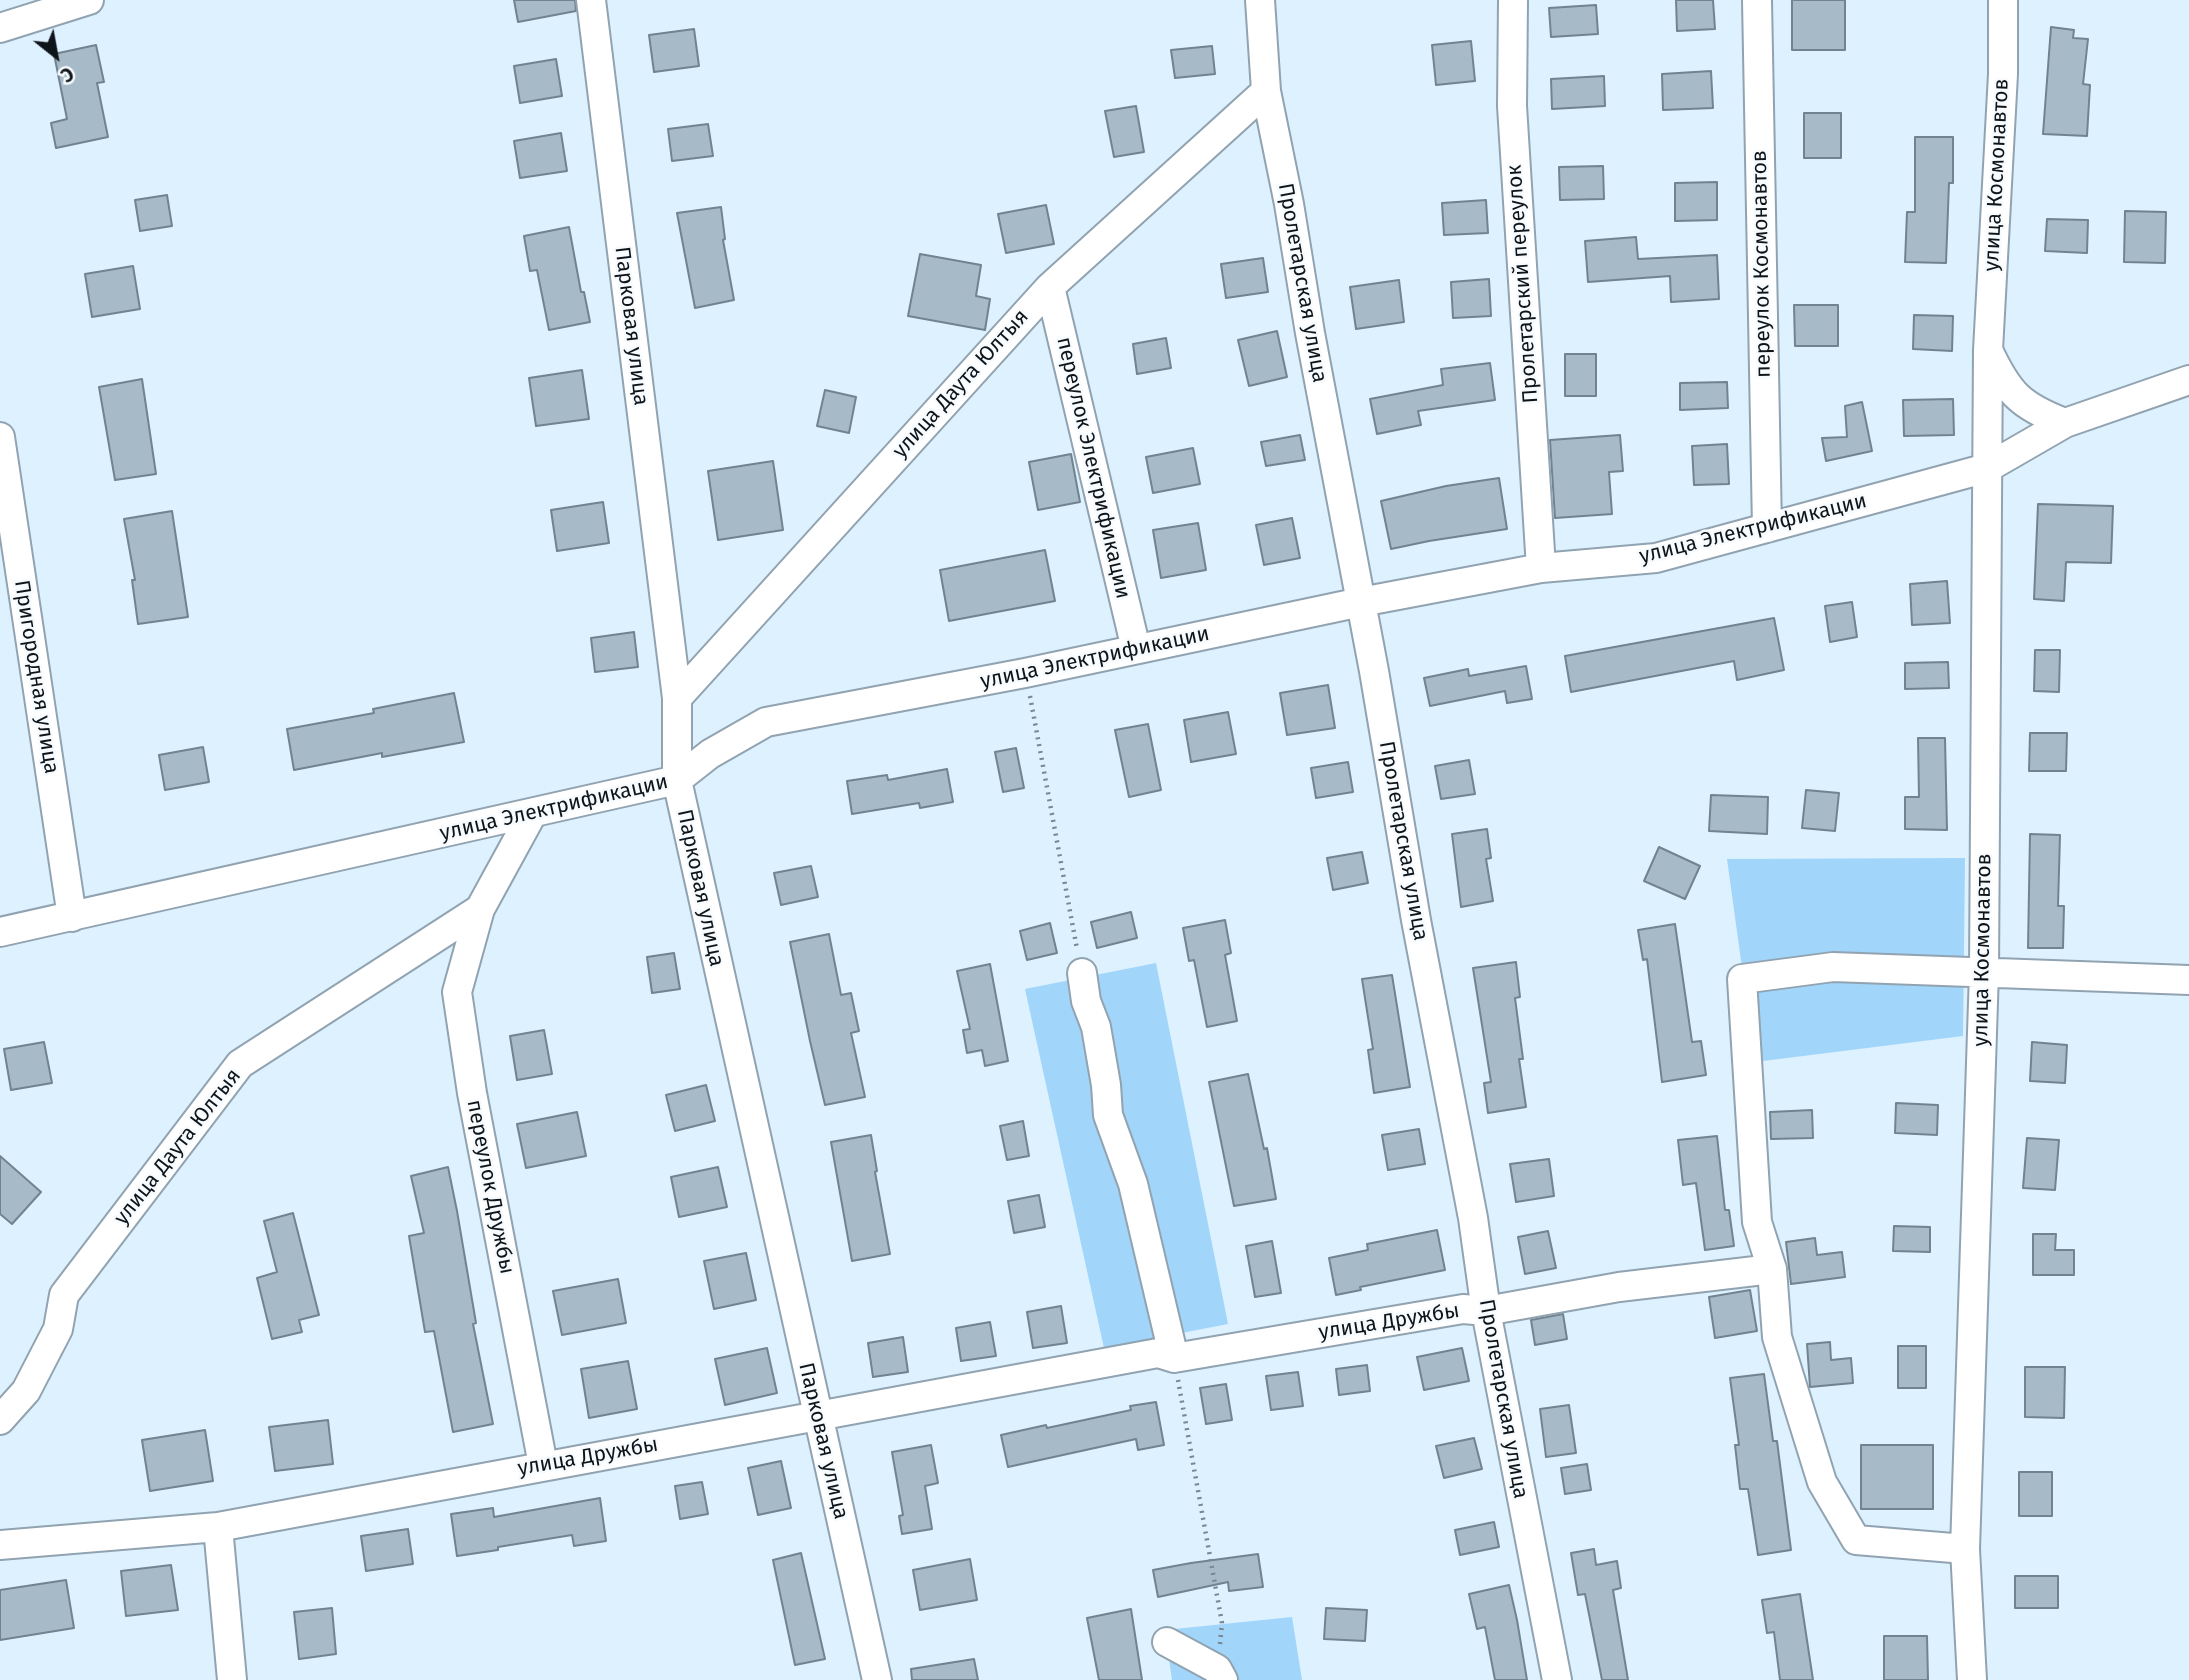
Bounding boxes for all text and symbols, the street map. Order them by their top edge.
north arrow [21,21,91,91]
text: С [56,62,78,87]
street label: улица Космонавтов [1979,78,2015,272]
street label: переулок Космонавтов [1747,150,1777,378]
street label: Пролетарский переулок [1502,164,1544,404]
street label: Пролетарская улица [1272,181,1332,385]
street label: Парковая улица [609,245,653,407]
street label: улица Даута Юлтыя [888,305,1034,463]
street label: переулок Электрификации [1051,335,1135,601]
street label: улица Электрификации [1637,489,1869,569]
street label: Пригородная улица [8,578,64,776]
street label: улица Электрификации [978,621,1212,695]
street label: Пролетарская улица [1373,739,1433,943]
street label: улица Электрификации [437,769,671,847]
street label: Парковая улица [671,807,729,969]
street label: улица Космонавтов [1969,853,1997,1047]
street label: улица Даута Юлтыя [109,1064,247,1230]
street label: переулок Дружбы [461,1098,519,1276]
street label: Пролетарская улица [1473,1297,1533,1501]
street label: улица Дружбы [1317,1298,1461,1346]
street label: Парковая улица [793,1360,853,1522]
street label: улица Дружбы [516,1432,660,1482]

